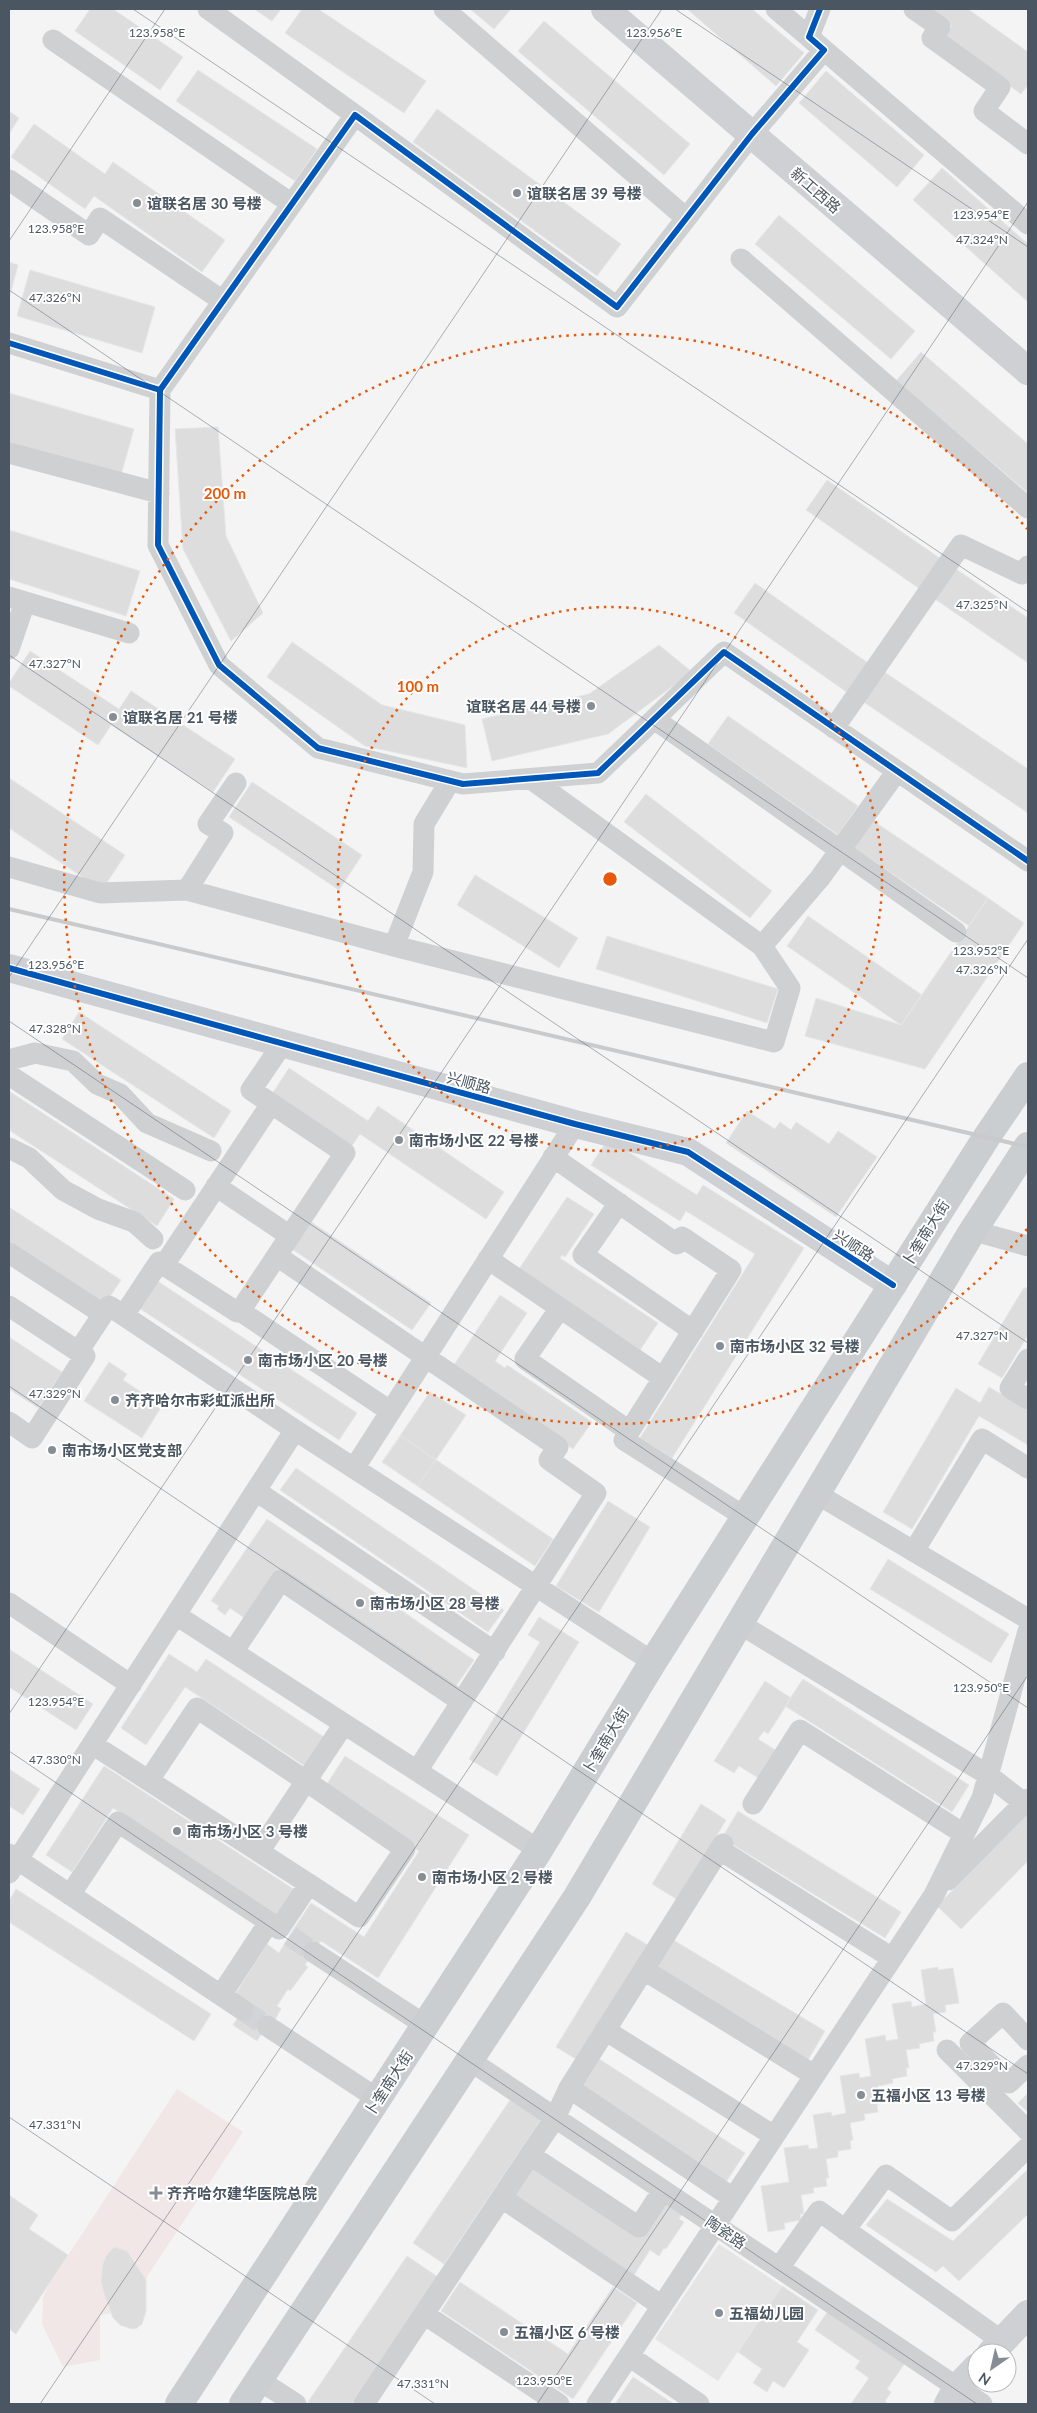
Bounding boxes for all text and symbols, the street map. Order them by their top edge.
text: 123.958°E [129,25,185,40]
text: 123.956°E [626,25,682,40]
street label: 新工西路 [787,164,845,216]
place label: 谊联名居 39 号楼 [527,184,642,202]
marker: 谊联名居 39 号楼 [511,187,523,199]
place label: 谊联名居 30 号楼 [147,194,262,212]
marker: 谊联名居 30 号楼 [131,197,143,209]
text: 123.954°E [953,207,1009,222]
text: 123.958°E [28,221,84,236]
text: 47.324°N [956,232,1008,247]
text: 47.326°N [29,290,81,305]
text: 200 m [204,484,246,502]
text: 47.325°N [956,597,1008,612]
text: 47.327°N [29,656,81,671]
text: 100 m [397,677,439,695]
place label: 谊联名居 44 号楼 [466,697,581,715]
marker: 谊联名居 44 号楼 [585,700,597,712]
place label: 谊联名居 21 号楼 [123,708,238,726]
marker: 谊联名居 21 号楼 [107,711,119,723]
centre of rings [601,870,619,888]
text: 123.952°E [953,943,1009,958]
text: 123.956°E [28,957,84,972]
text: 47.326°N [956,962,1008,977]
text: 47.328°N [29,1021,81,1036]
street label: 兴顺路 [445,1067,493,1097]
place label: 南市场小区 22 号楼 [409,1131,539,1149]
marker: 南市场小区 22 号楼 [393,1134,405,1146]
street label: 卜奎南大街 [897,1196,953,1270]
street label: 兴顺路 [830,1225,878,1265]
text: 47.327°N [956,1328,1008,1343]
place label: 南市场小区 32 号楼 [730,1337,860,1355]
marker: 南市场小区 32 号楼 [714,1340,726,1352]
place label: 南市场小区 20 号楼 [258,1351,388,1369]
marker: 南市场小区 20 号楼 [242,1354,254,1366]
text: 47.329°N [29,1386,81,1401]
place label: 齐齐哈尔市彩虹派出所 [125,1391,275,1409]
marker: 齐齐哈尔市彩虹派出所 [109,1394,121,1406]
place label: 南市场小区党支部 [62,1441,182,1459]
marker: 南市场小区党支部 [46,1444,58,1456]
place label: 南市场小区 28 号楼 [370,1594,500,1612]
marker: 南市场小区 28 号楼 [354,1597,366,1609]
text: 123.950°E [953,1680,1009,1695]
text: 123.954°E [28,1694,84,1709]
street label: 卜奎南大街 [578,1704,632,1778]
text: 47.330°N [29,1752,81,1767]
place label: 南市场小区 3 号楼 [187,1822,308,1840]
marker: 南市场小区 3 号楼 [171,1825,183,1837]
place label: 南市场小区 2 号楼 [432,1868,553,1886]
marker: 南市场小区 2 号楼 [416,1871,428,1883]
street label: 卜奎南大街 [360,2047,416,2119]
text: 47.329°N [956,2058,1008,2073]
place label: 五福小区 13 号楼 [871,2086,986,2104]
marker: 五福小区 13 号楼 [855,2089,867,2101]
text: 47.331°N [29,2117,81,2132]
place label: 齐齐哈尔建华医院总院 [167,2184,317,2202]
marker: 齐齐哈尔建华医院总院 [149,2186,163,2200]
street label: 陶瓷路 [702,2212,750,2252]
place label: 五福幼儿园 [729,2304,804,2322]
marker: 五福幼儿园 [713,2307,725,2319]
place label: 五福小区 6 号楼 [514,2323,620,2341]
marker: 五福小区 6 号楼 [498,2326,510,2338]
north arrow [967,2343,1017,2393]
text: N [975,2369,994,2389]
text: 123.950°E [516,2373,572,2388]
text: 47.331°N [397,2376,449,2391]

